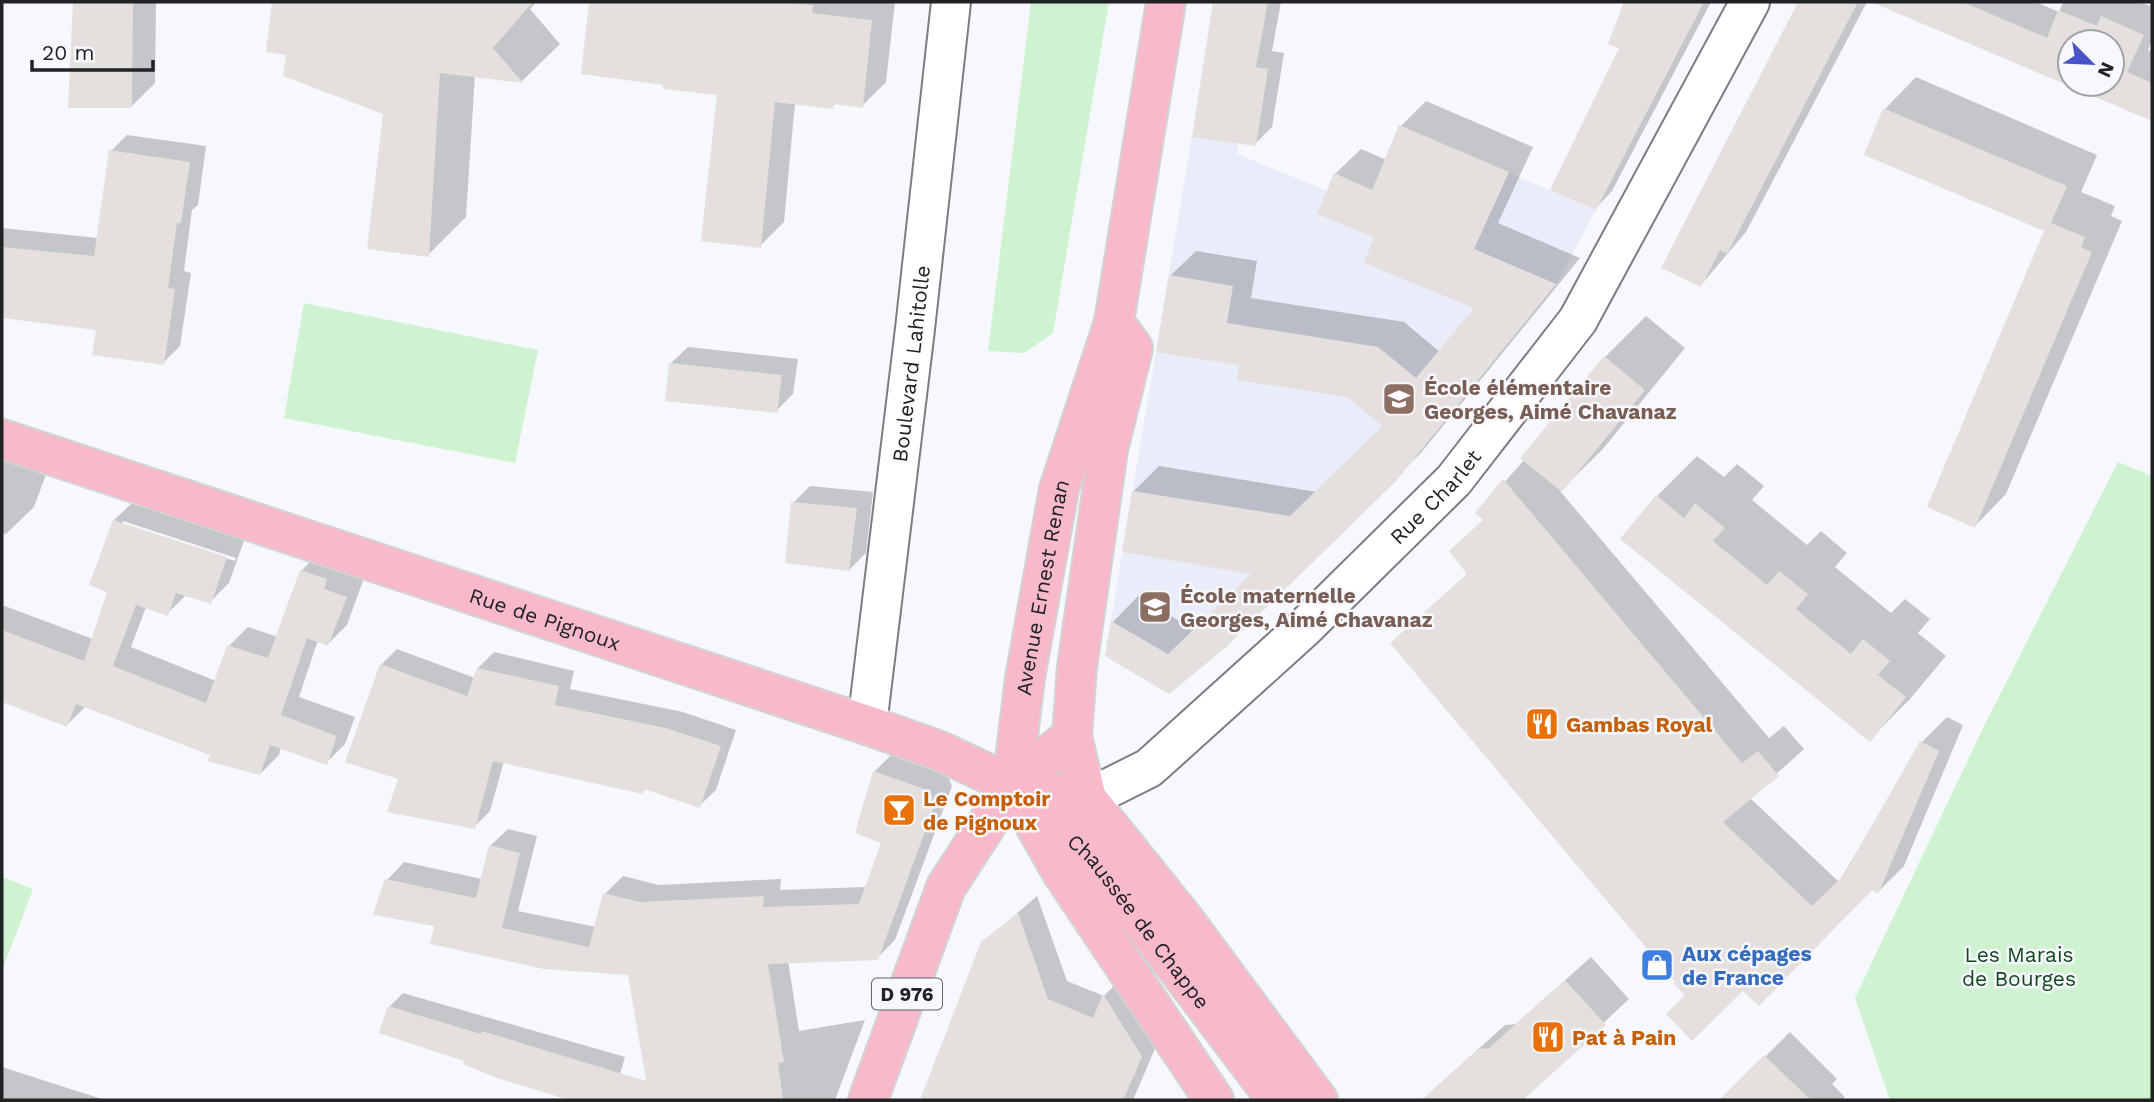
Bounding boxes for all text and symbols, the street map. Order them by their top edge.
scale bar [32,28,152,72]
north arrow [2056,28,2126,98]
text: 20 m [42,40,94,65]
text: N [2093,59,2119,81]
street label: Boulevard Lahitolle [886,264,934,464]
place label: École élémentaire Georges, Aimé Chavanaz [1424,375,1677,424]
school or university icon: École élémentaire Georges, Aimé Chavanaz [1380,380,1418,418]
street label: Rue Charlet [1384,444,1486,549]
street label: Avenue Ernest Renan [1010,476,1074,697]
street label: Rue de Pignoux [466,582,624,655]
place label: École maternelle Georges, Aimé Chavanaz [1180,583,1433,632]
school or university icon: École maternelle Georges, Aimé Chavanaz [1136,588,1174,626]
restaurant icon: Gambas Royal [1523,705,1561,743]
place label: Gambas Royal [1566,712,1713,737]
place label: Le Comptoir de Pignoux [923,786,1050,835]
bar icon: Le Comptoir de Pignoux [880,791,918,829]
street label: Chaussée de Chappe [1063,828,1216,1013]
place label: Aux cépages de France [1682,941,1812,990]
park label: Les Marais de Bourges [1962,942,2076,991]
shop icon: Aux cépages de France [1638,946,1676,984]
road number: D 976 [872,978,942,1010]
restaurant icon: Pat à Pain [1529,1018,1567,1056]
place label: Pat à Pain [1572,1025,1676,1050]

